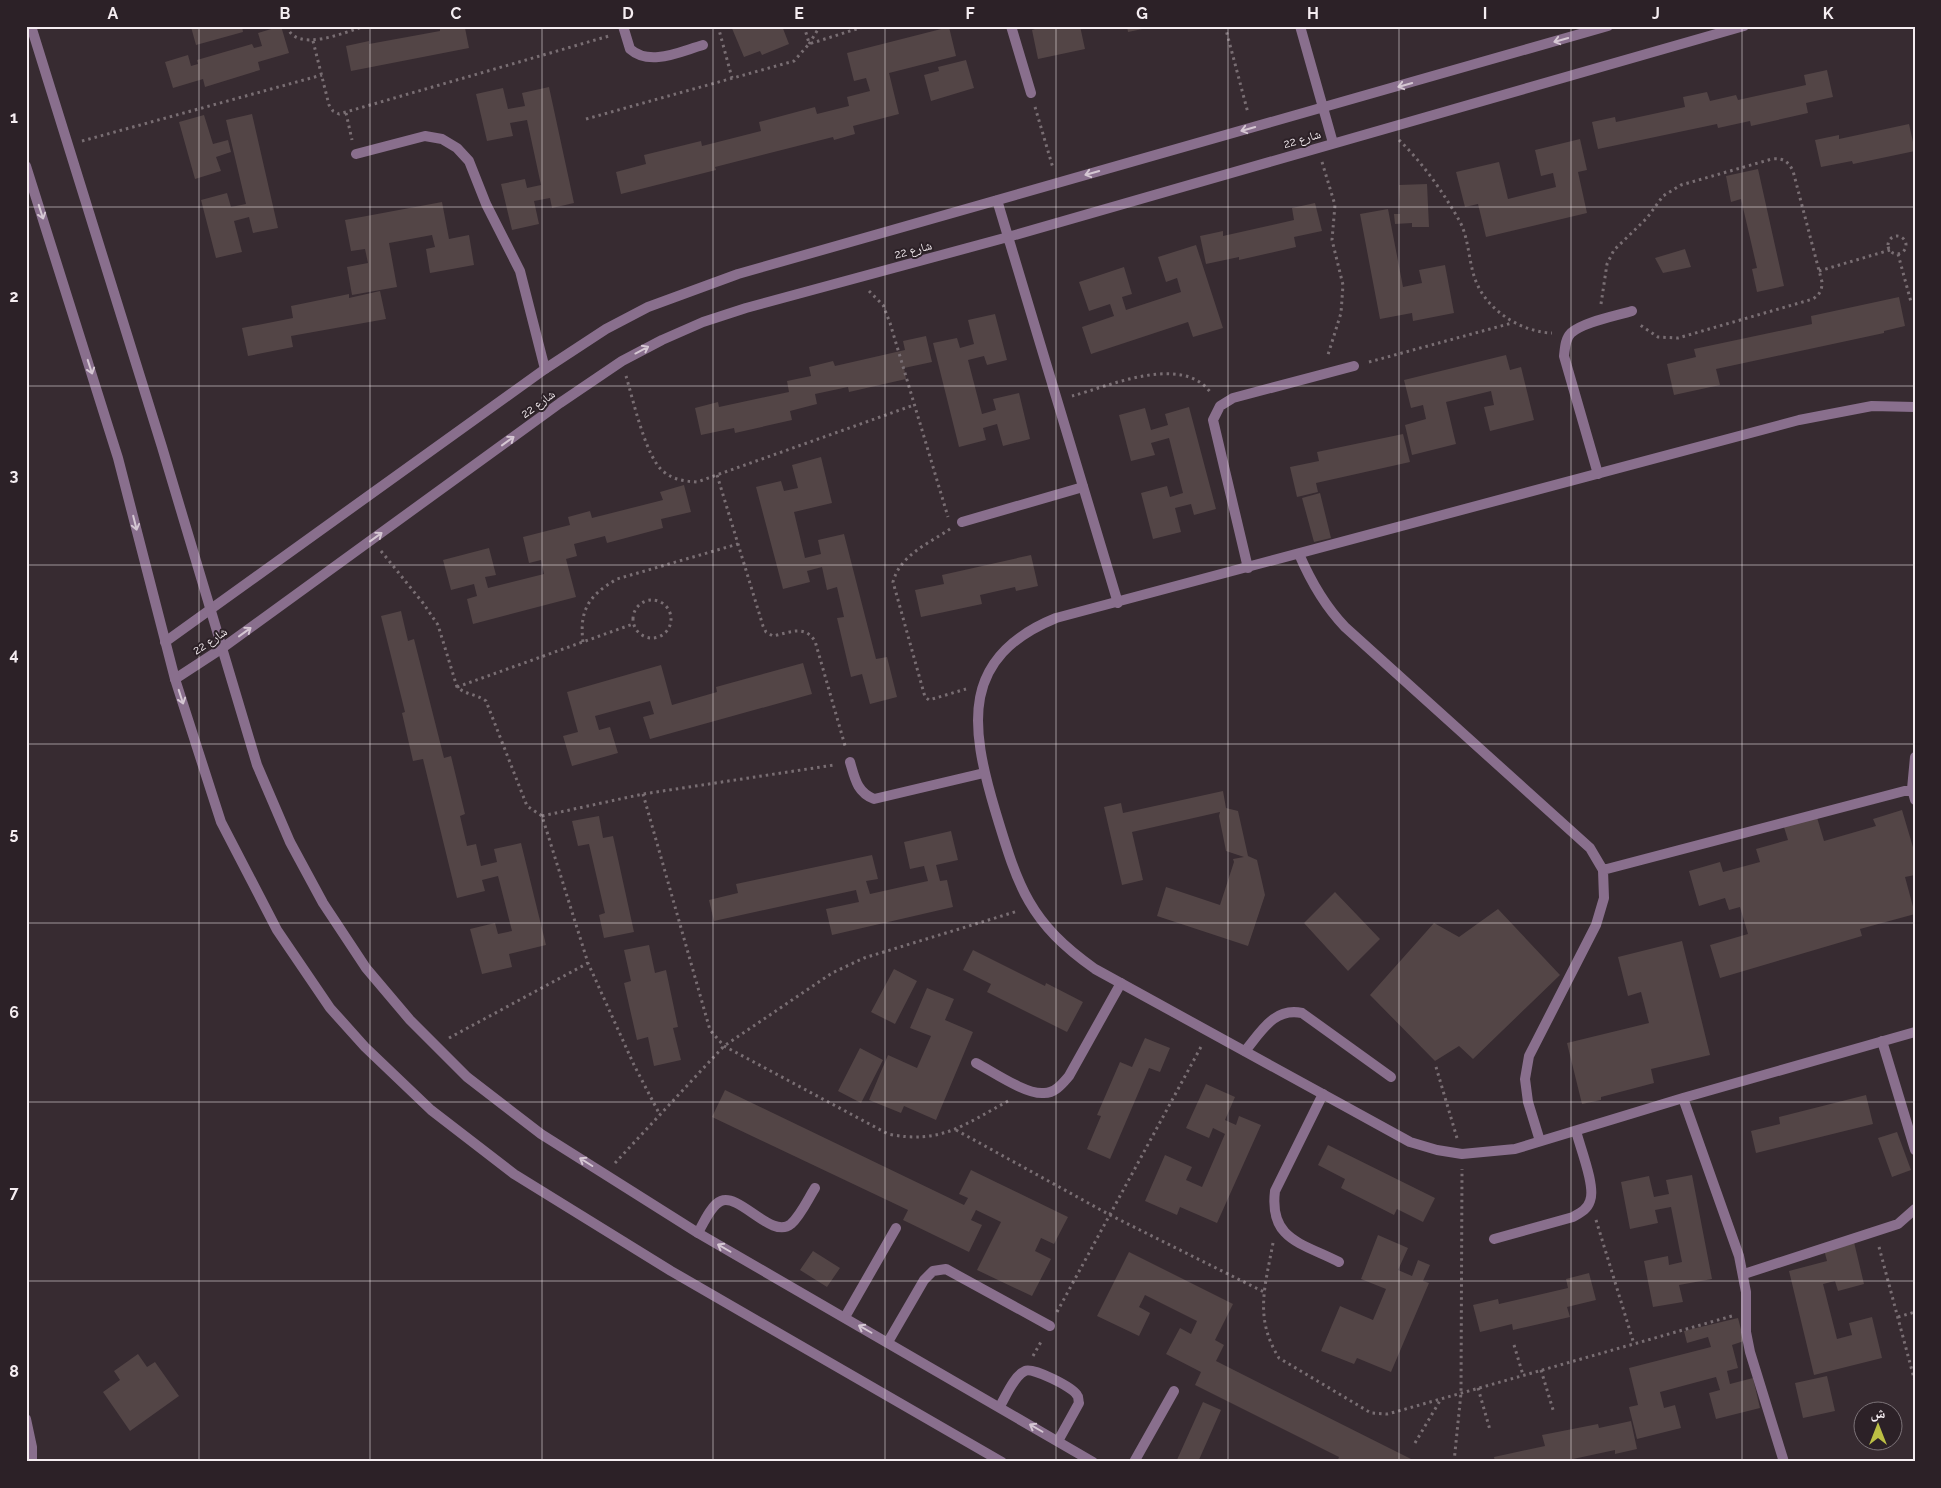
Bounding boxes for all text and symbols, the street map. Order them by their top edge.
text: A [108,4,119,23]
text: B [280,4,291,23]
text: C [451,4,462,23]
text: D [622,4,634,23]
text: E [794,4,804,23]
text: F [965,4,975,23]
text: G [1136,4,1148,23]
text: H [1307,4,1319,23]
text: I [1483,4,1487,23]
text: J [1652,4,1660,23]
text: K [1823,4,1834,23]
one-way arrow [1553,35,1569,45]
one-way arrow [1397,80,1413,90]
text: 1 [10,108,18,127]
one-way arrow [1241,125,1257,135]
street label: شارع 22 [1282,127,1323,152]
one-way arrow [1084,169,1100,179]
one-way arrow [37,204,46,220]
street label: شارع 22 [893,238,934,263]
text: 2 [9,287,19,306]
one-way arrow [634,345,649,354]
one-way arrow [85,359,95,375]
street label: شارع 22 [518,387,558,422]
one-way arrow [500,436,514,446]
text: 3 [10,466,19,485]
one-way arrow [131,515,140,531]
one-way arrow [369,531,382,542]
street label: شارع 22 [190,624,230,658]
one-way arrow [238,627,252,637]
text: 4 [9,645,19,664]
one-way arrow [177,689,186,705]
text: 5 [10,824,19,843]
text: 6 [9,1003,19,1022]
one-way arrow [579,1157,593,1168]
text: 7 [10,1183,19,1202]
one-way arrow [718,1242,732,1252]
one-way arrow [859,1323,873,1333]
text: 8 [9,1362,19,1381]
north arrow [1854,1400,1904,1450]
text: ش [1871,1405,1886,1422]
one-way arrow [1030,1422,1044,1432]

